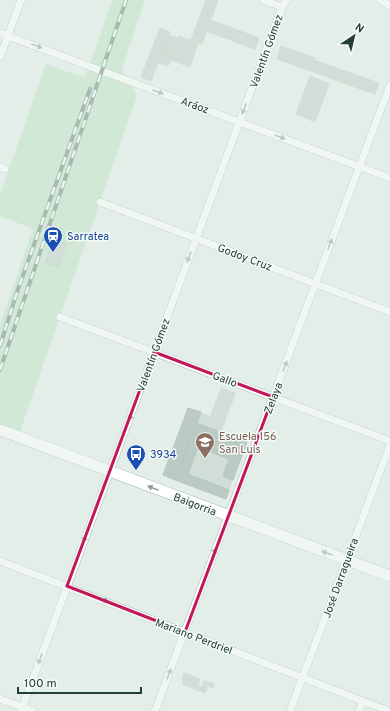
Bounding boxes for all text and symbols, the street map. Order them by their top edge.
street label: Valentín Gómez [247,13,287,90]
north arrow [334,16,374,56]
text: N [352,21,366,37]
one-way arrow [31,44,43,50]
one-way arrow [153,89,165,95]
street label: Aráoz [179,94,211,117]
one-way arrow [241,104,247,116]
one-way arrow [275,134,287,140]
station icon: Sarratea [42,225,64,253]
place label: Sarratea [67,230,109,244]
one-way arrow [328,237,334,249]
street label: Godoy Cruz [215,241,274,275]
one-way arrow [186,252,192,264]
street label: Valentín Gómez [134,317,174,394]
one-way arrow [282,359,288,371]
street label: Gallo [210,369,239,391]
street label: Zelaya [262,380,286,416]
one-way arrow [127,410,133,422]
place label: Escuela 156 San Luis [219,430,277,457]
school or university icon: Escuela 156 San Luis [194,431,216,459]
bus stop icon: 3934 [125,443,147,471]
place label: 3934 [150,448,177,462]
one-way arrow [146,484,158,490]
street label: Baigorria [171,490,218,520]
one-way arrow [82,532,88,544]
street label: José Darragueira [320,536,362,620]
one-way arrow [212,546,218,558]
one-way arrow [321,549,333,555]
one-way arrow [98,598,110,604]
street label: Mariano Perdriel [153,616,234,658]
one-way arrow [36,653,42,665]
one-way arrow [166,668,172,680]
scale bar [18,669,141,695]
text: 100 m [24,676,57,692]

